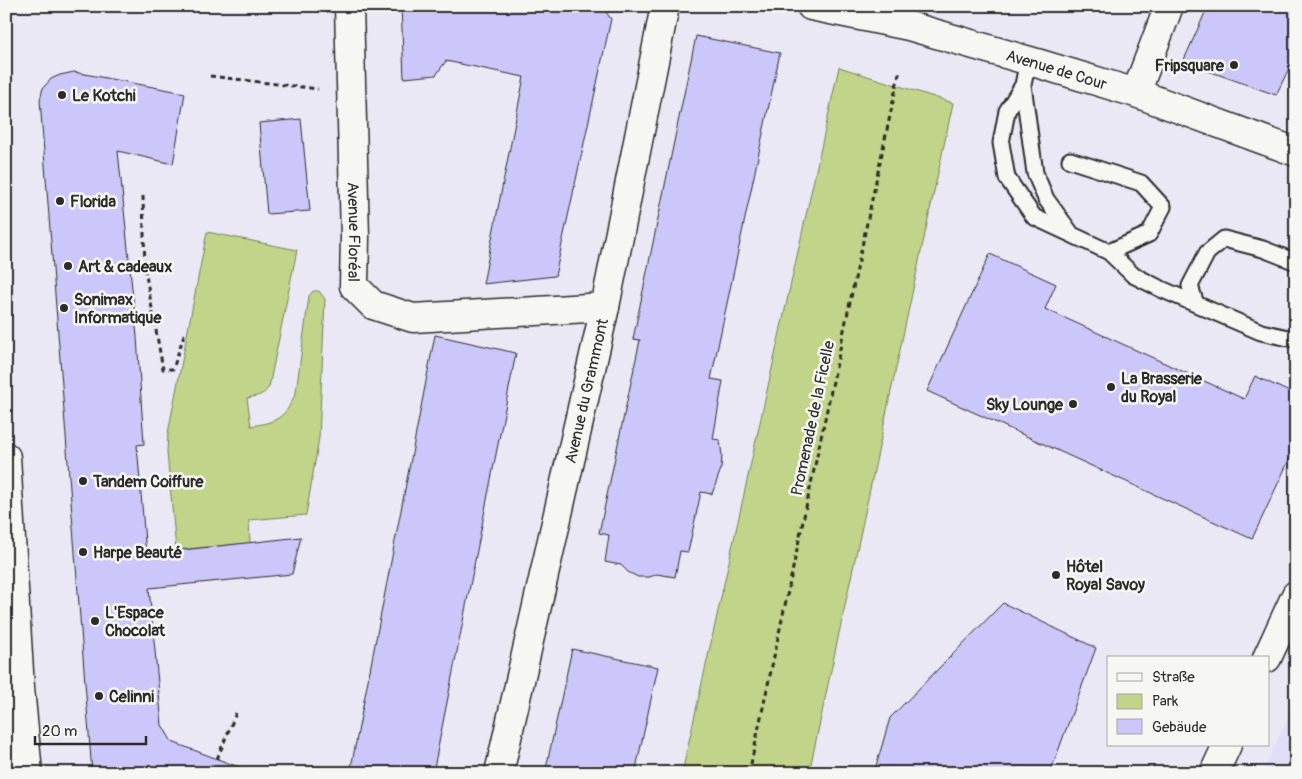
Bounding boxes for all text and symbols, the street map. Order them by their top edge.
street label: Avenue de Cour [1004,46,1110,95]
place label: Fripsquare [1155,56,1225,76]
marker: Fripsquare [1228,59,1240,71]
place label: Le Kotchi [72,86,136,106]
marker: Le Kotchi [56,89,68,101]
street label: Avenue Floréal [343,182,364,282]
place label: Florida [70,192,116,212]
marker: Florida [54,195,66,207]
place label: Art & cadeaux [78,257,172,277]
marker: Art & cadeaux [62,260,74,272]
place label: Sonimax Informatique [74,290,162,328]
marker: Sonimax Informatique [58,302,70,314]
street label: Avenue du Grammont [561,316,613,465]
street label: Promenade de la Ficelle [787,339,839,497]
place label: La Brasserie du Royal [1121,369,1203,407]
marker: La Brasserie du Royal [1105,381,1117,393]
place label: Sky Lounge [986,395,1064,415]
marker: Sky Lounge [1067,398,1079,410]
place label: Tandem Coiffure [92,472,205,492]
marker: Tandem Coiffure [77,475,89,487]
place label: Harpe Beauté [93,543,183,563]
marker: Harpe Beauté [77,546,89,558]
place label: Hôtel Royal Savoy [1066,557,1145,595]
marker: Hôtel Royal Savoy [1050,569,1062,581]
place label: L'Espace Chocolat [105,603,165,641]
marker: L'Espace Chocolat [89,615,101,627]
legend [1107,656,1270,746]
text: Straße [1152,668,1195,687]
place label: Celinni [109,687,154,707]
marker: Celinni [93,690,105,702]
text: Park [1152,692,1179,711]
scale bar [35,714,146,746]
text: Gebäude [1152,718,1207,737]
text: 20 m [42,722,77,741]

